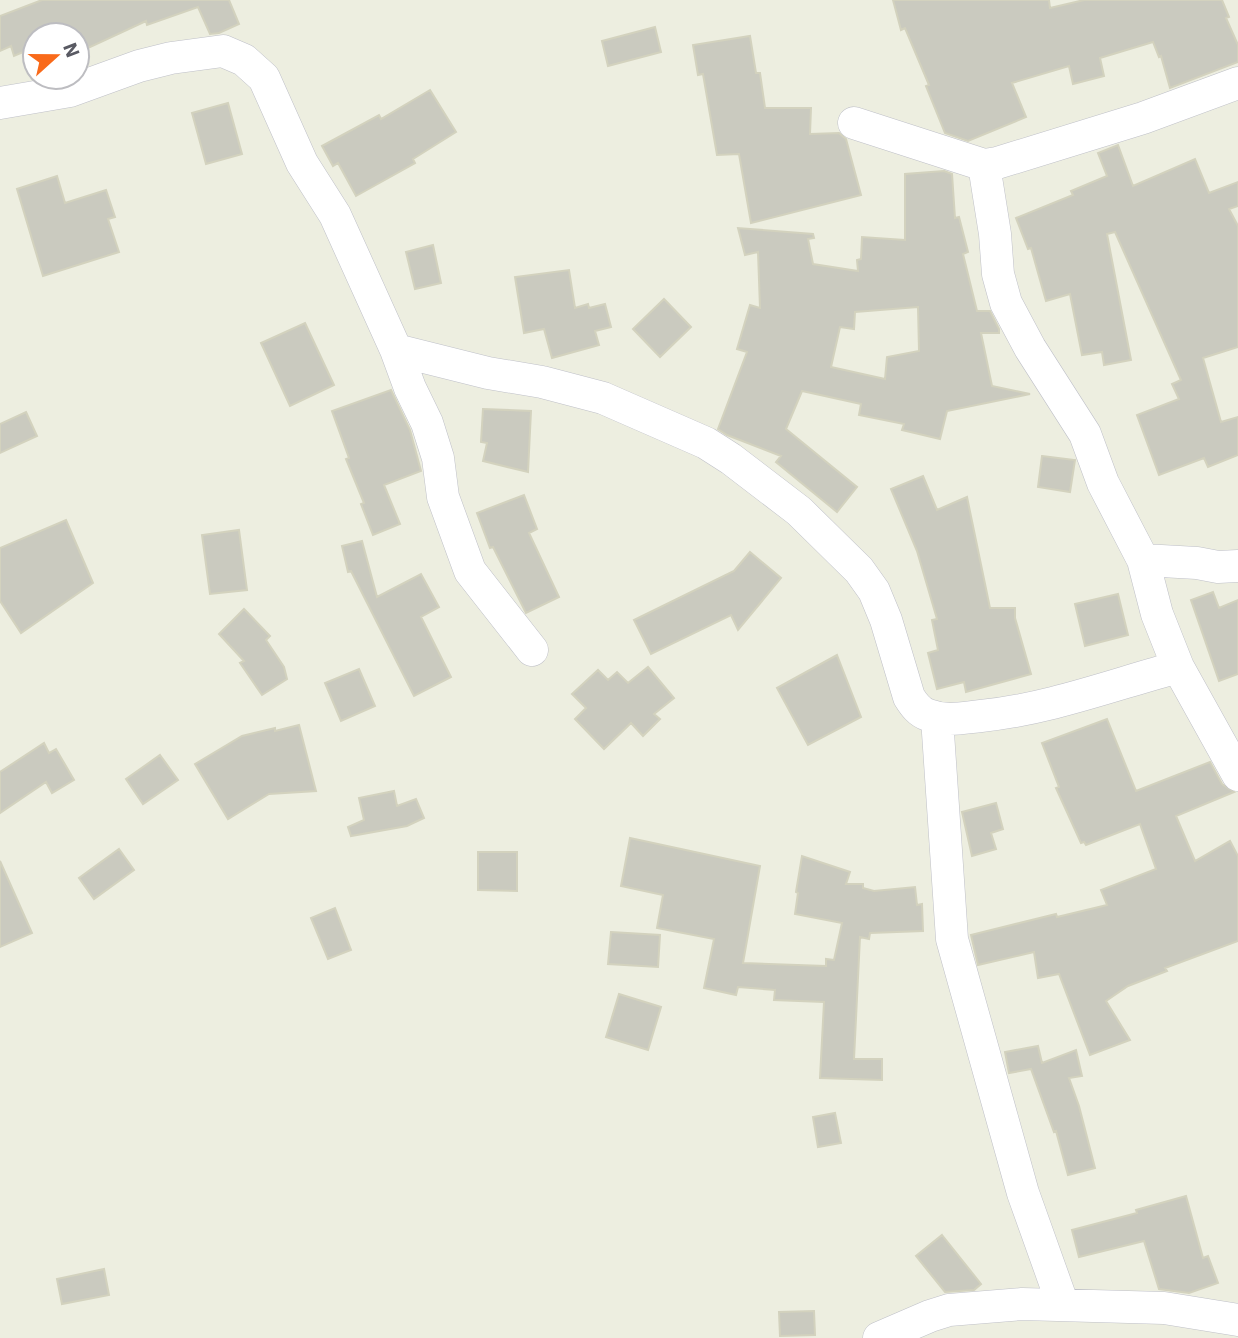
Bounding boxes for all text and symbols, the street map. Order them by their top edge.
north arrow [21,21,91,91]
text: N [58,39,86,61]

